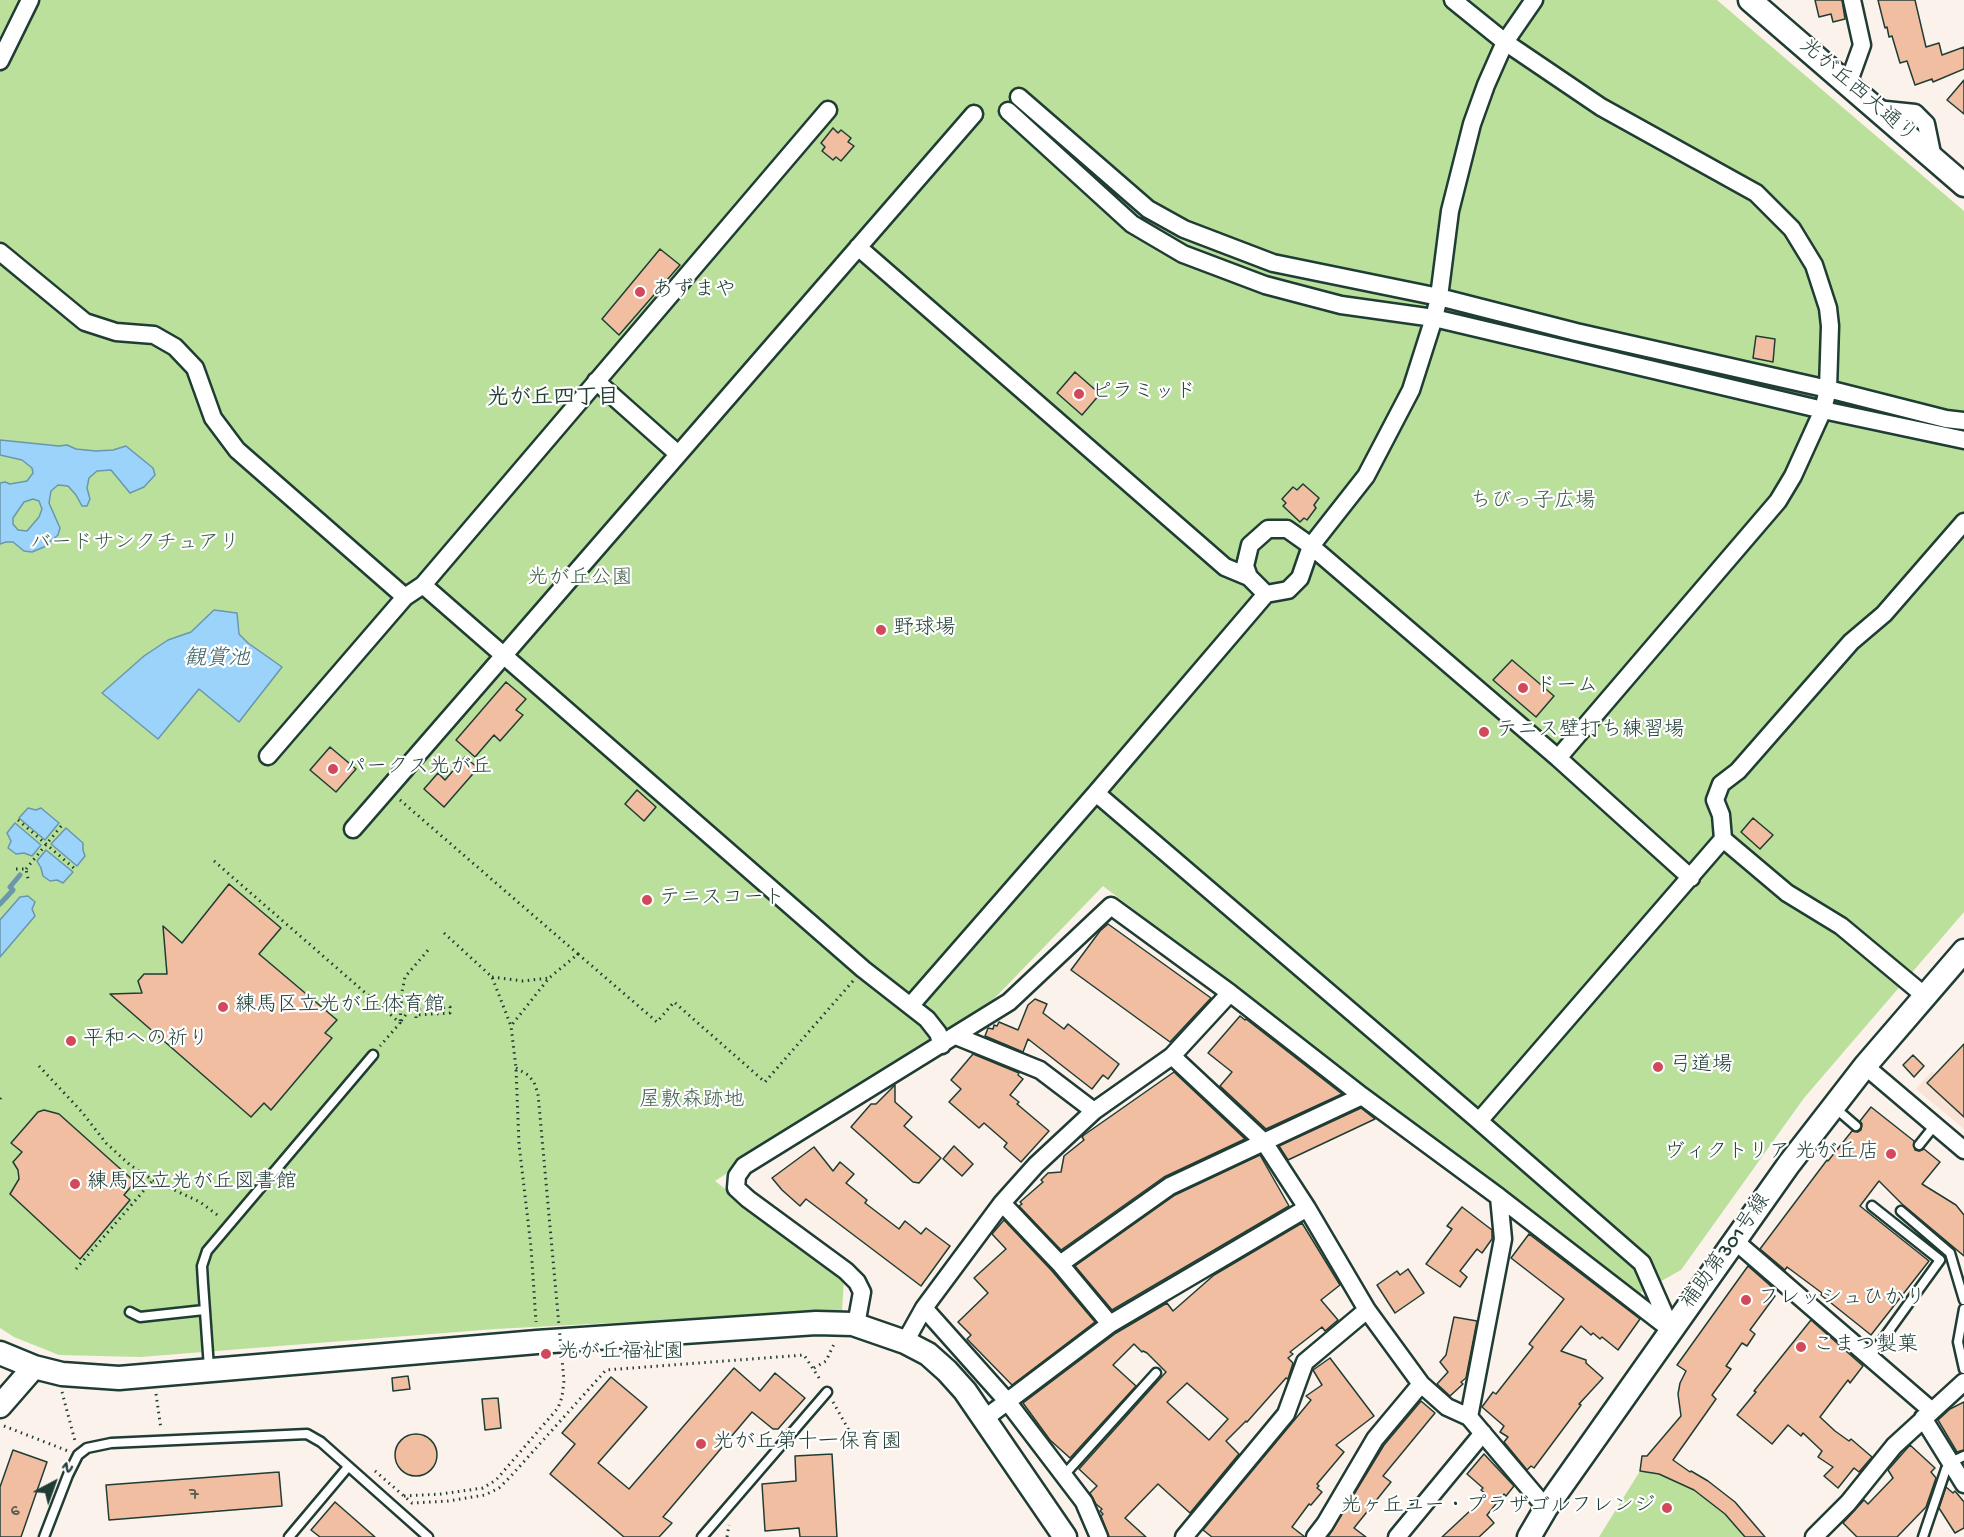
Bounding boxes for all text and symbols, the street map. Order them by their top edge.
street label: 光が丘西大通り [1793,34,1921,150]
place label: あずまや [652,279,736,305]
marker: あずまや [633,285,647,299]
place label: ピラミッド [1091,381,1196,407]
district label: 光が丘四丁目 [487,387,619,413]
marker: ピラミッド [1072,387,1086,401]
park label: ちびっ子広場 [1470,490,1596,516]
park label: バードサンクチュアリ [30,532,240,558]
park label: 光が丘公園 [528,567,632,593]
place label: 野球場 [893,617,956,643]
marker: 野球場 [874,623,888,637]
water label: 観賞池 [184,648,250,674]
place label: ドーム [1535,675,1598,701]
marker: ドーム [1516,681,1530,695]
place label: テニス壁打ち練習場 [1496,719,1685,745]
marker: テニス壁打ち練習場 [1477,725,1491,739]
place label: パークス光が丘 [345,756,492,782]
marker: パークス光が丘 [326,762,340,776]
place label: テニスコート [659,887,785,913]
marker: テニスコート [640,893,654,907]
place label: 練馬区立光が丘体育館 [235,994,445,1020]
marker: 練馬区立光が丘体育館 [216,1000,230,1014]
place label: 平和への祈り [83,1028,209,1054]
marker: 平和への祈り [64,1034,78,1048]
place label: 弓道場 [1670,1054,1733,1080]
marker: 弓道場 [1651,1060,1665,1074]
park label: 屋敷森跡地 [640,1089,744,1115]
place label: ヴィクトリア 光が丘店 [1664,1141,1879,1167]
marker: ヴィクトリア 光が丘店 [1884,1147,1898,1161]
place label: 練馬区立光が丘図書館 [87,1171,297,1197]
marker: 練馬区立光が丘図書館 [68,1177,82,1191]
street label: 補助第301号線 [1677,1189,1777,1315]
place label: フレッシュひかり [1758,1287,1926,1313]
marker: フレッシュひかり [1739,1293,1753,1307]
place label: こまつ製菓 [1813,1334,1918,1360]
marker: こまつ製菓 [1794,1340,1808,1354]
place label: 光が丘福祉園 [558,1341,684,1367]
marker: 光が丘福祉園 [539,1347,553,1361]
place label: 光が丘第十一保育園 [713,1431,902,1457]
marker: 光が丘第十一保育園 [694,1437,708,1451]
north arrow [24,1453,84,1513]
text: N [56,1458,76,1480]
house number: 7 [189,1485,199,1507]
place label: 光ヶ丘ユー・プラザゴルフレンジ [1341,1495,1655,1521]
house number: 6 [10,1501,20,1523]
marker: 光ヶ丘ユー・プラザゴルフレンジ [1660,1501,1674,1515]

